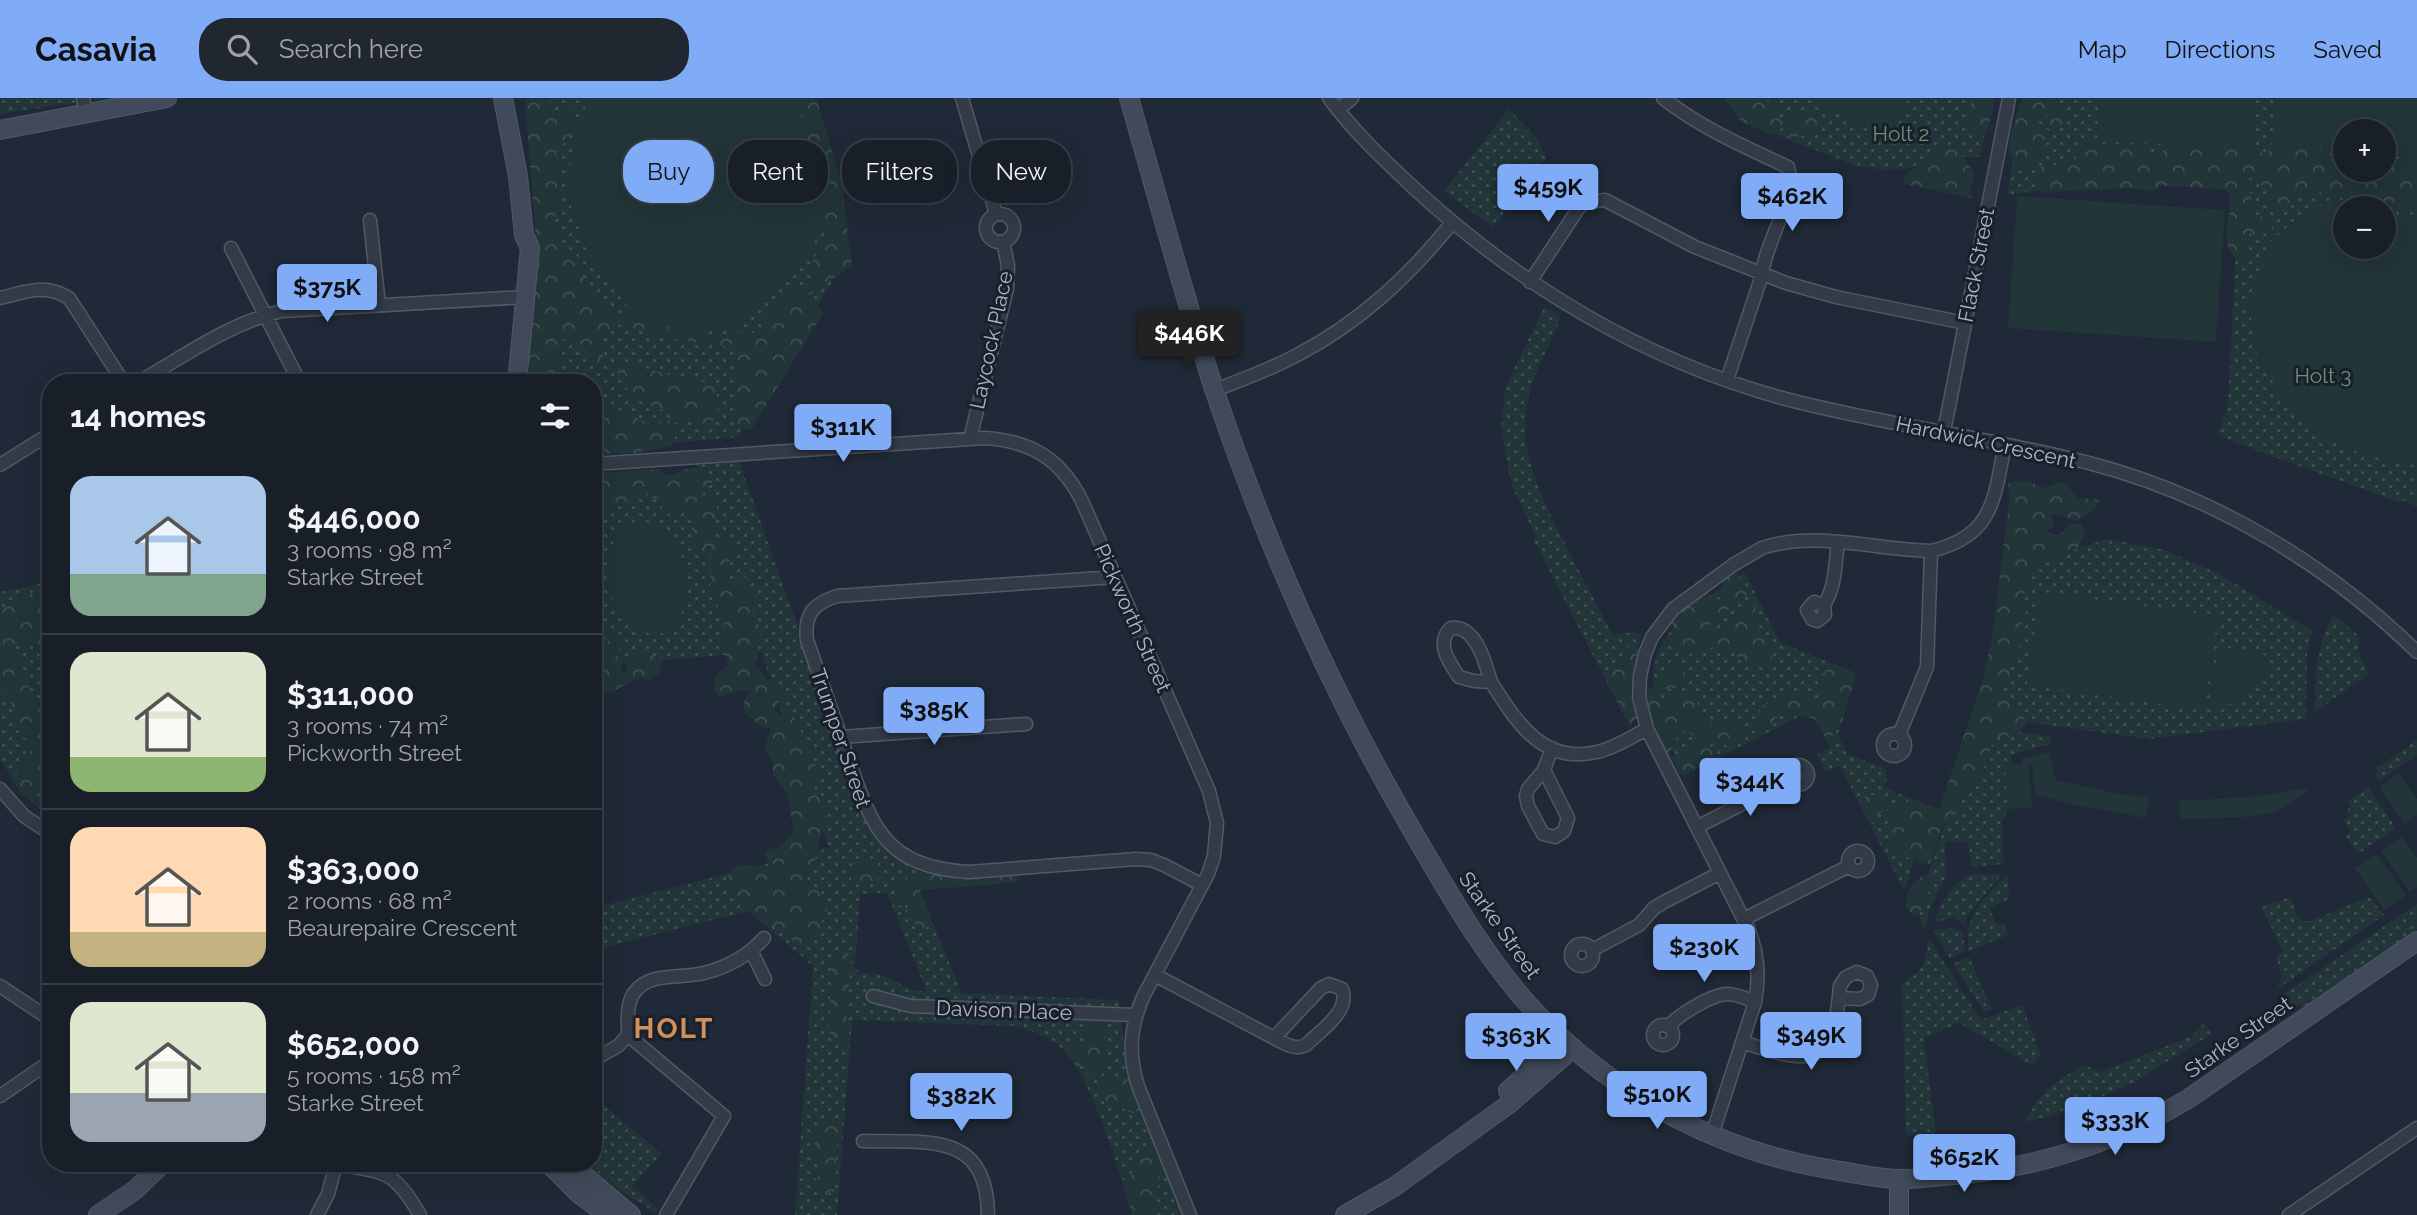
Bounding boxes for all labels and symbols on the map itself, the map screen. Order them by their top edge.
park label: Holt 2 [1873,121,1929,146]
pin: $459K [1499,164,1597,224]
pin: $462K [1743,174,1841,233]
street label: Flack Street [1953,206,1999,324]
pin: $375K [278,264,376,324]
street label: Laycock Place [964,269,1018,411]
pin: $446K [1140,310,1238,370]
park label: Holt 3 [2294,363,2352,388]
pin: $311K [794,404,892,464]
street label: Hardwick Crescent [1894,411,2078,473]
street label: Pickworth Street [1089,540,1177,696]
street label: Trumper Street [805,665,877,811]
pin: $385K [885,688,983,747]
pin: $344K [1701,758,1799,818]
street label: Starke Street [1454,867,1546,983]
pin: $230K [1655,924,1753,984]
street label: Starke Street [2180,991,2296,1083]
street label: Davison Place [936,995,1072,1025]
district label: HOLT [634,1012,714,1045]
pin: $349K [1762,1012,1860,1072]
pin: $363K [1467,1014,1565,1073]
pin: $510K [1608,1072,1706,1131]
pin: $382K [912,1074,1010,1133]
pin: $333K [2066,1098,2164,1157]
pin: $652K [1915,1134,2013,1194]

